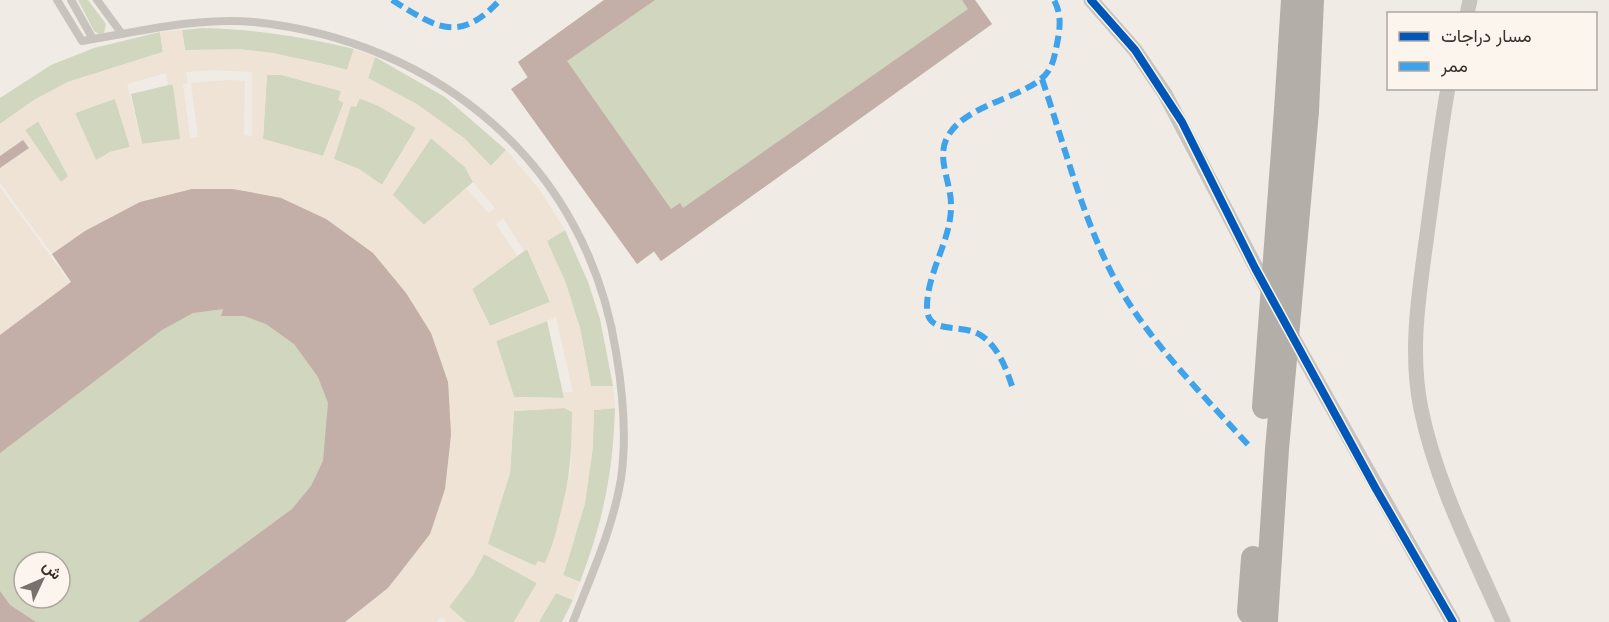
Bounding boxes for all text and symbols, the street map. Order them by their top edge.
legend [1387,12,1597,90]
text: مسار دراجات [1441,23,1532,48]
text: ممر [1440,53,1468,78]
north arrow [12,550,72,610]
text: ش [37,555,67,585]

